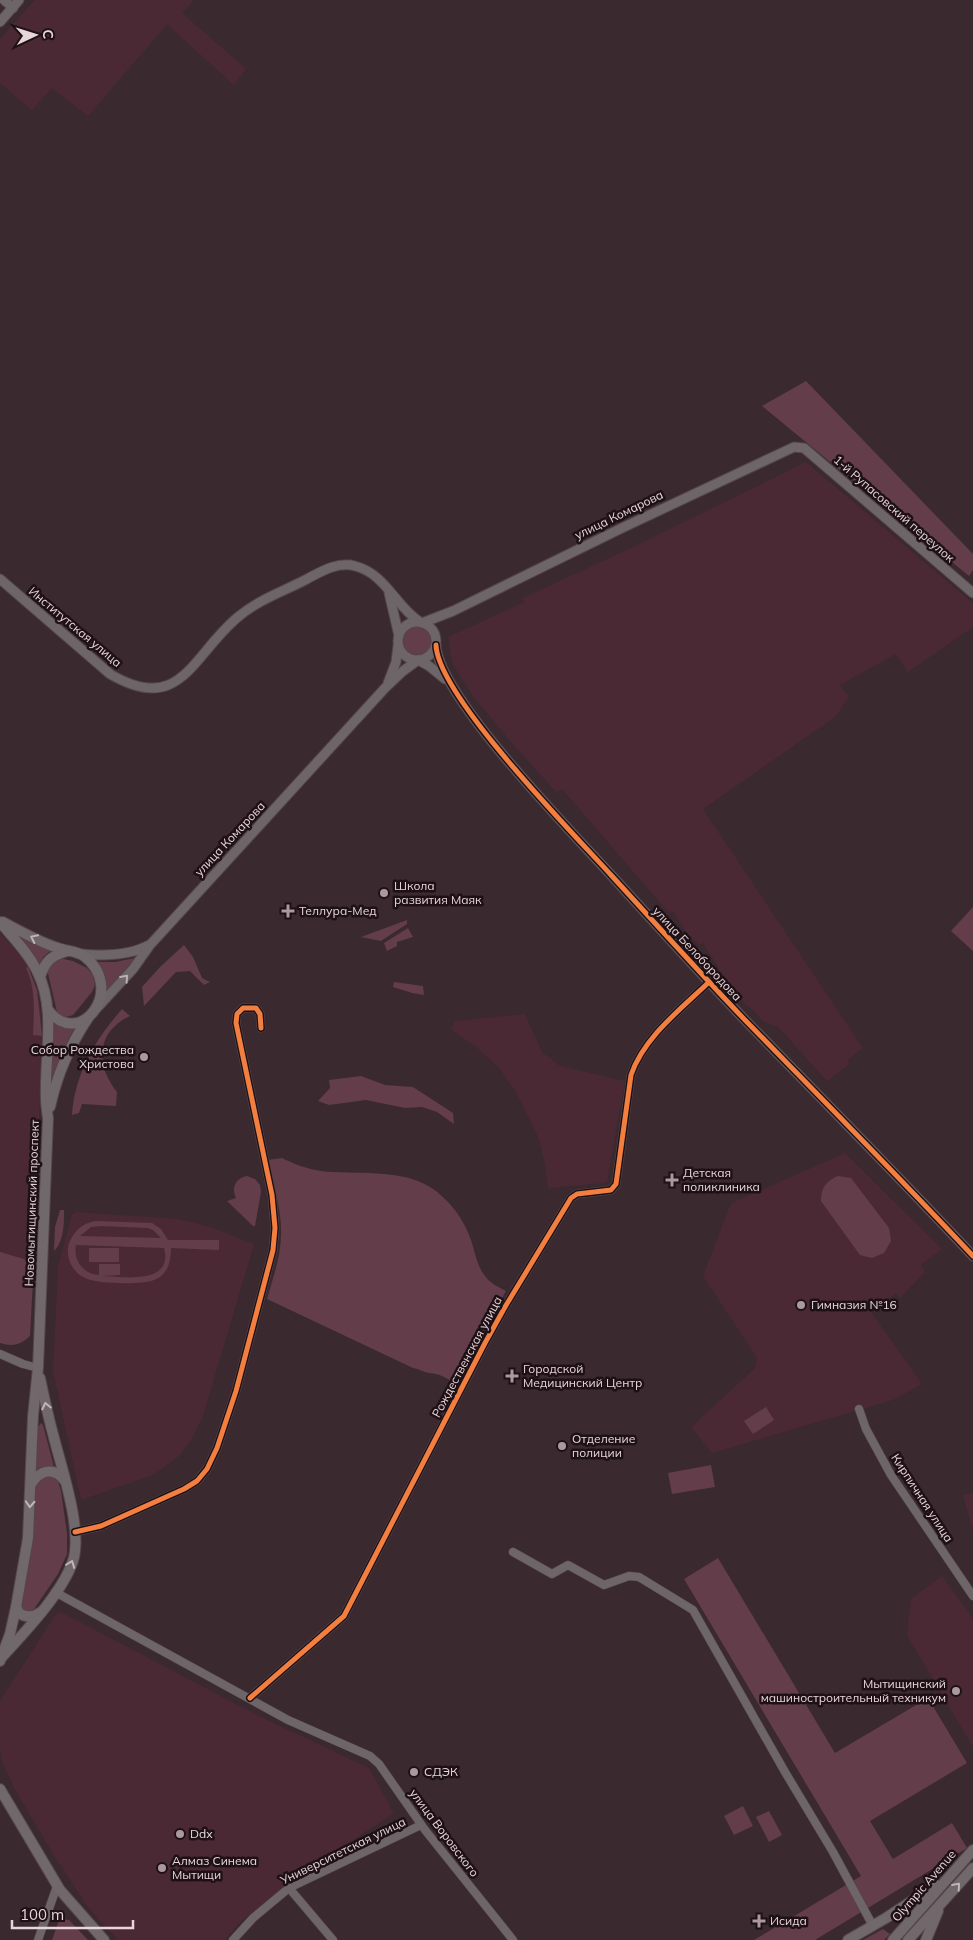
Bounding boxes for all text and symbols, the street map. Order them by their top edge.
north arrow [10,10,60,60]
text: С [39,29,57,40]
street label: 1-й Рупасовский переулок [831,452,958,566]
street label: улица Комарова [572,487,665,542]
street label: Институтская улица [26,583,125,670]
street label: улица Комарова [191,798,268,879]
place label: Школа развития Маяк [394,878,482,907]
marker: Школа развития Маяк [378,887,390,899]
place label: Теллура-Мед [299,903,377,918]
street label: улица Белобородова [650,903,745,1004]
marker: Теллура-Мед [281,904,295,918]
one-way arrow [30,933,39,944]
one-way arrow [119,975,128,984]
place label: Собор Рождества Христова [31,1042,134,1071]
marker: Собор Рождества Христова [138,1051,150,1063]
street label: Новомытищинский проспект [21,1119,42,1287]
place label: Детская поликлиника [683,1165,760,1194]
marker: Детская поликлиника [665,1173,679,1187]
street label: Рождественская улица [428,1294,505,1420]
place label: Гимназия №16 [811,1297,897,1312]
marker: Гимназия №16 [795,1299,807,1311]
place label: Городской Медицинский Центр [523,1361,642,1390]
marker: Городской Медицинский Центр [505,1369,519,1383]
one-way arrow [41,1401,51,1410]
place label: Отделение полиции [572,1431,636,1460]
marker: Отделение полиции [556,1440,568,1452]
street label: Кирпичная улица [888,1451,957,1545]
one-way arrow [25,1500,36,1508]
one-way arrow [65,1560,75,1569]
place label: Мытищинский машиностроительный техникум [761,1676,946,1705]
marker: Мытищинский машиностроительный техникум [950,1685,962,1697]
place label: СДЭК [424,1764,458,1779]
marker: СДЭК [408,1766,420,1778]
street label: улица Воровского [407,1786,482,1880]
street label: Университетская улица [277,1814,408,1888]
place label: Ddx [190,1826,213,1841]
marker: Ddx [174,1828,186,1840]
street label: Olympic Avenue [888,1847,959,1925]
place label: Алмаз Синема Мытищи [172,1853,257,1882]
marker: Алмаз Синема Мытищи [156,1862,168,1874]
one-way arrow [951,1882,960,1891]
scale bar [12,1898,134,1930]
text: 100 m [20,1905,64,1924]
place label: Исида [770,1913,807,1928]
marker: Исида [752,1914,766,1928]

